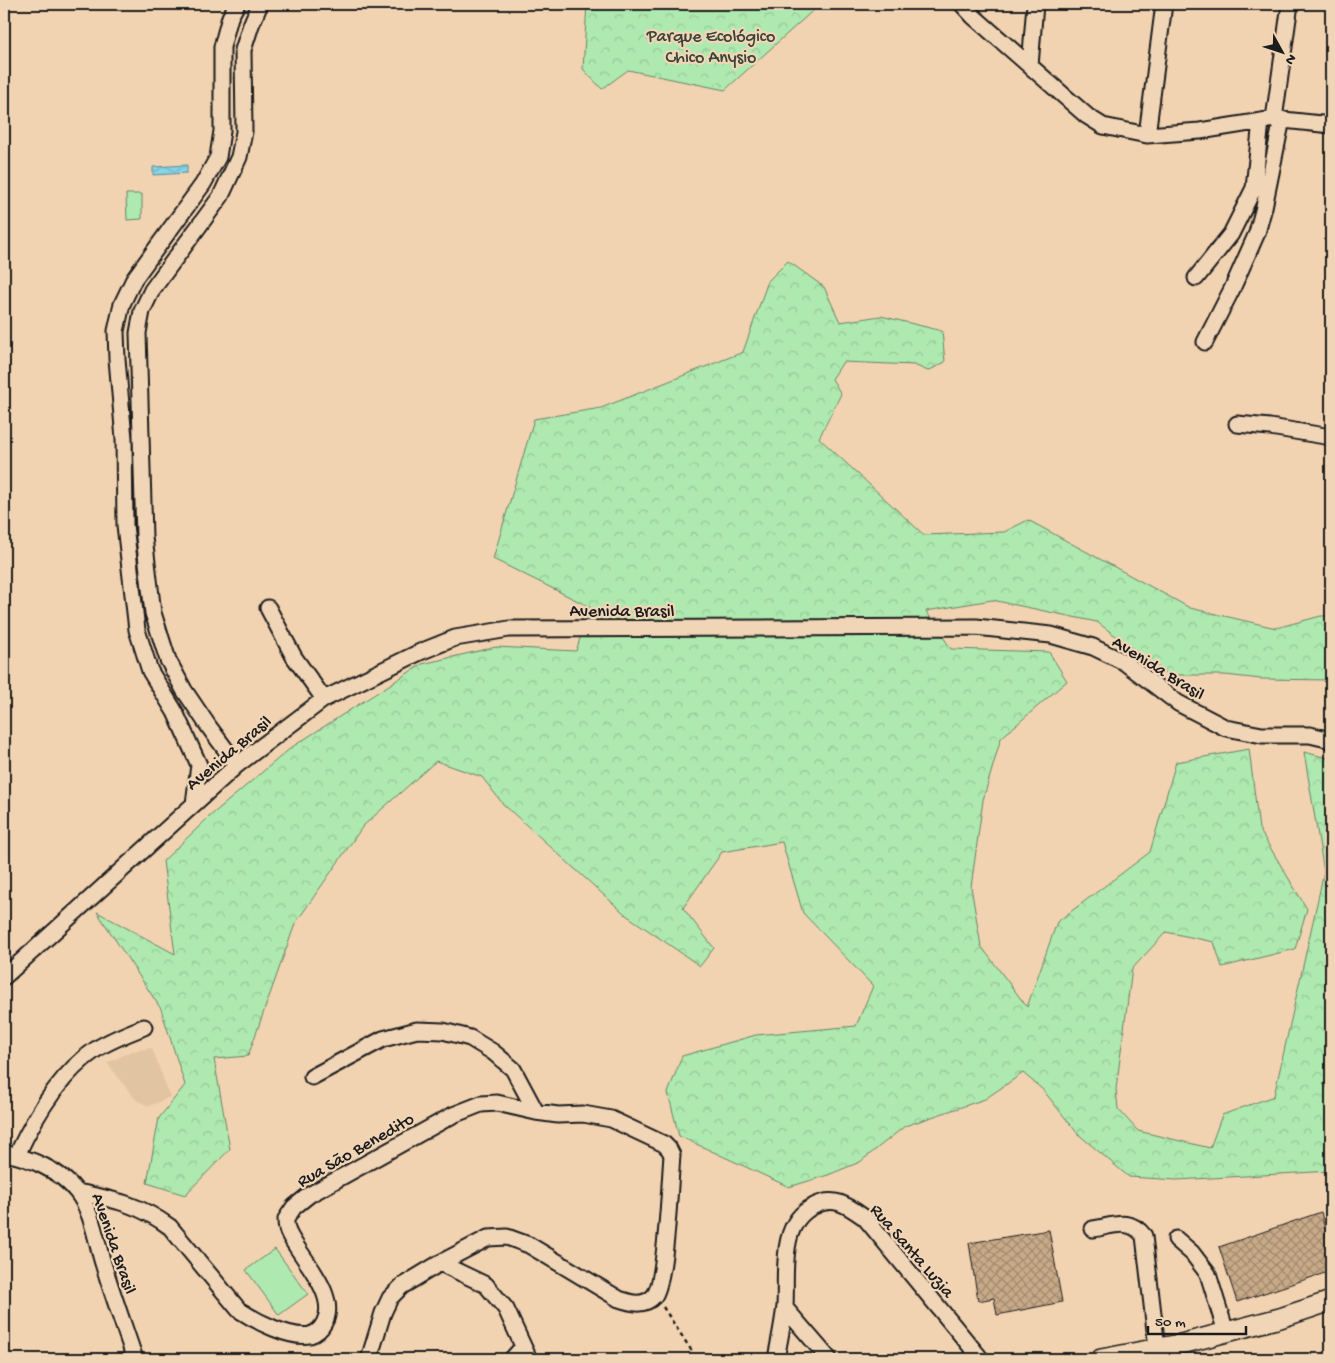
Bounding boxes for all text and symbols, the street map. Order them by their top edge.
park label: Parque Ecológico Chico Anysio [646,27,775,69]
north arrow [1258,28,1308,78]
text: N [1281,50,1299,68]
street label: Avenida Brasil [569,602,675,623]
street label: Avenida Brasil [1108,632,1208,706]
street label: Avenida Brasil [183,712,277,796]
street label: Rua São Benedito [294,1109,418,1193]
street label: Avenida Brasil [86,1191,140,1297]
street label: Rua Santa Luzia [865,1200,958,1304]
scale bar [1148,1303,1245,1335]
text: 50 m [1155,1314,1186,1332]

